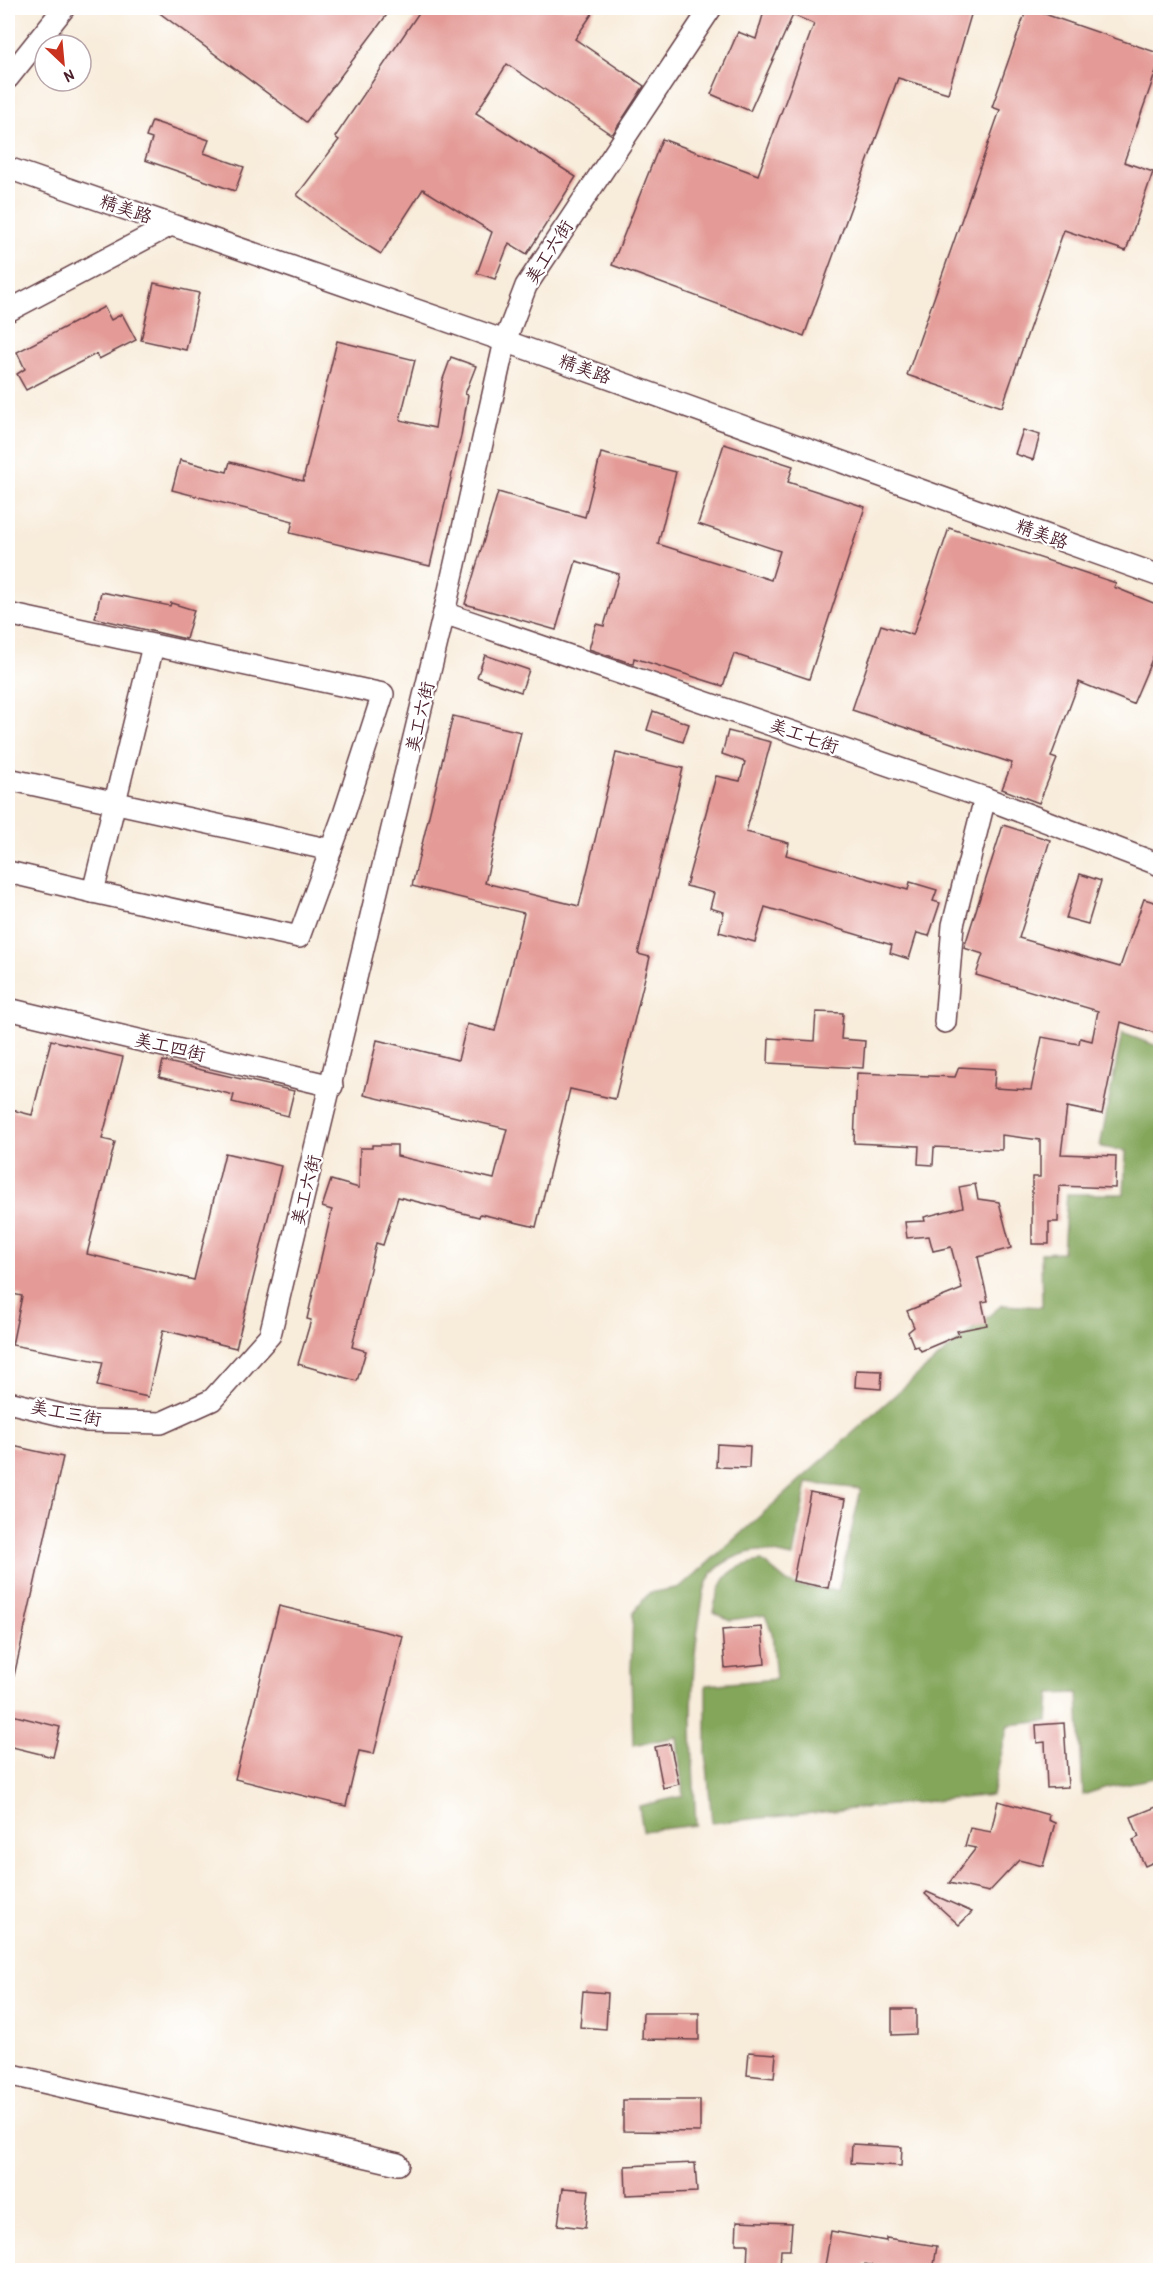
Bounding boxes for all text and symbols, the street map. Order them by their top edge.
north arrow [33,33,93,93]
text: N [60,65,78,88]
street label: 精美路 [97,188,156,229]
street label: 美工六街 [518,215,579,289]
street label: 精美路 [556,348,615,390]
street label: 精美路 [1013,513,1072,555]
street label: 美工六街 [399,679,440,755]
street label: 美工七街 [766,712,842,759]
street label: 美工四街 [132,1026,208,1067]
street label: 美工六街 [285,1152,326,1228]
street label: 美工三街 [28,1393,104,1432]

